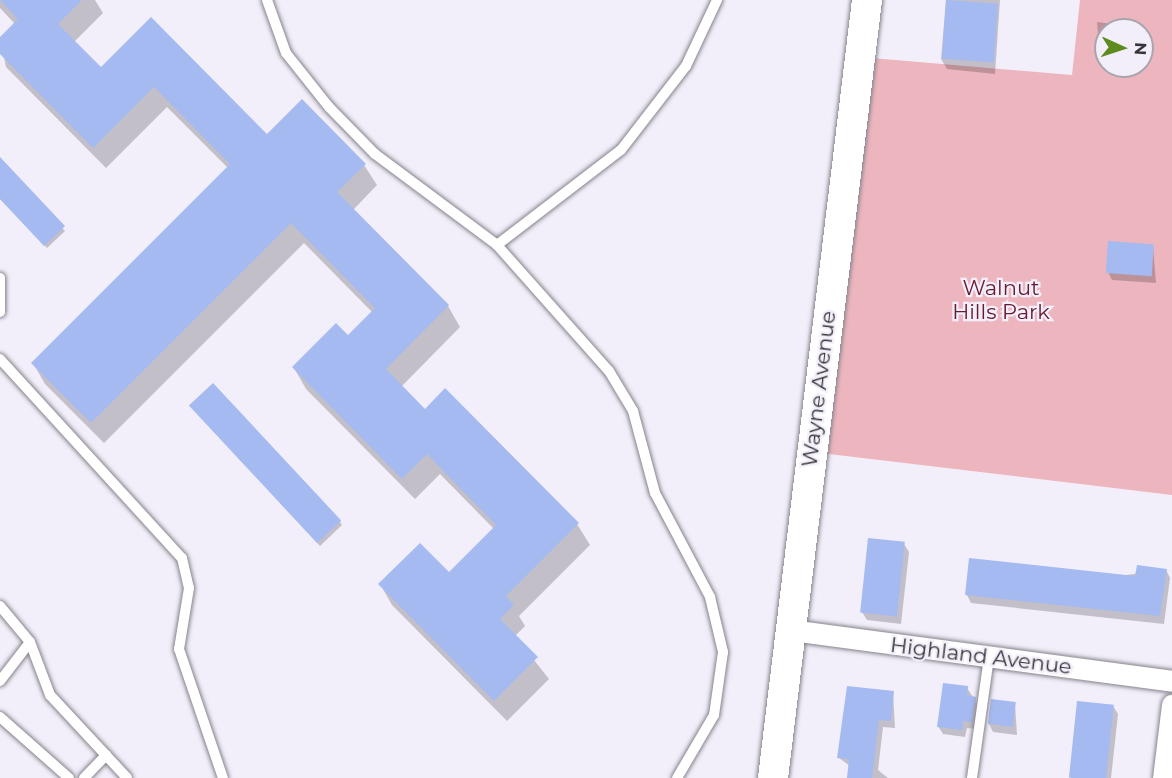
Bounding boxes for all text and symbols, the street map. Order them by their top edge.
north arrow [1094,18,1154,78]
text: N [1131,42,1150,56]
park label: Walnut Hills Park [952,275,1050,325]
street label: Wayne Avenue [797,309,841,469]
street label: Highland Avenue [889,632,1073,680]

